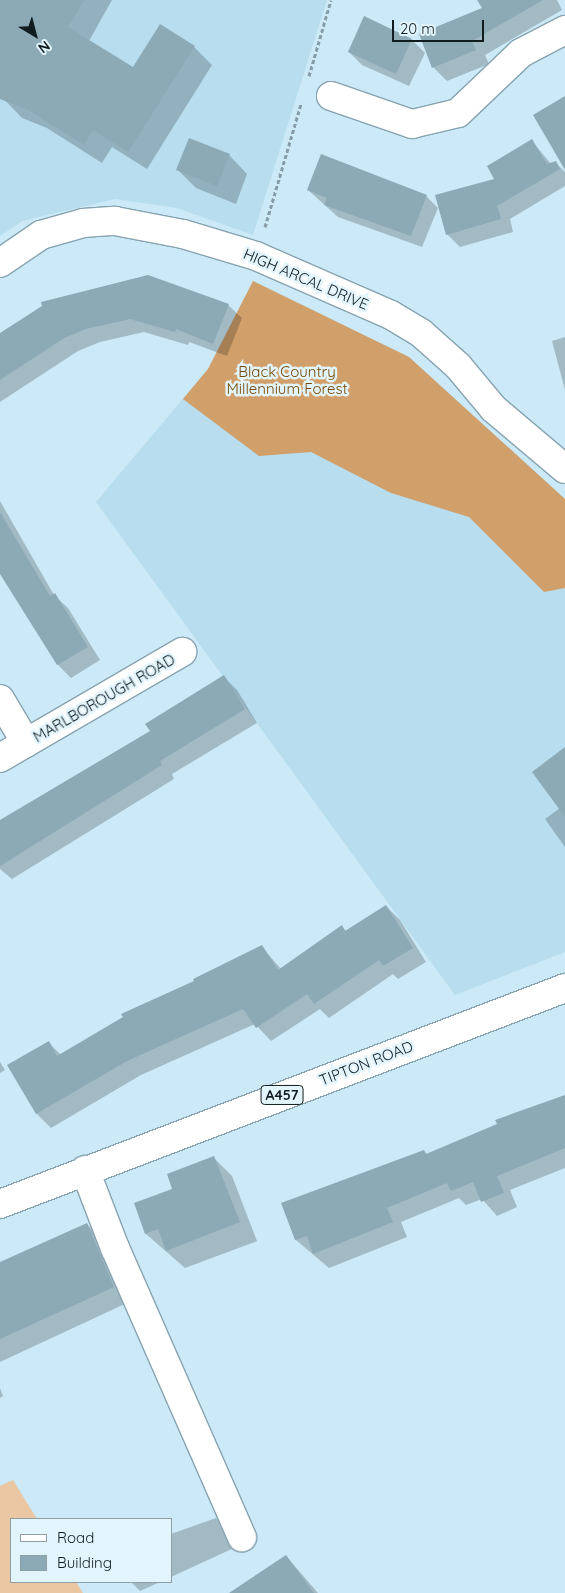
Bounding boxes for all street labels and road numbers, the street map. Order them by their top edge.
street label: HIGH ARCAL DRIVE [241,245,371,313]
street label: MARLBOROUGH ROAD [30,650,178,746]
street label: TIPTON ROAD [317,1037,415,1089]
road number: A457 [260,1084,304,1106]

